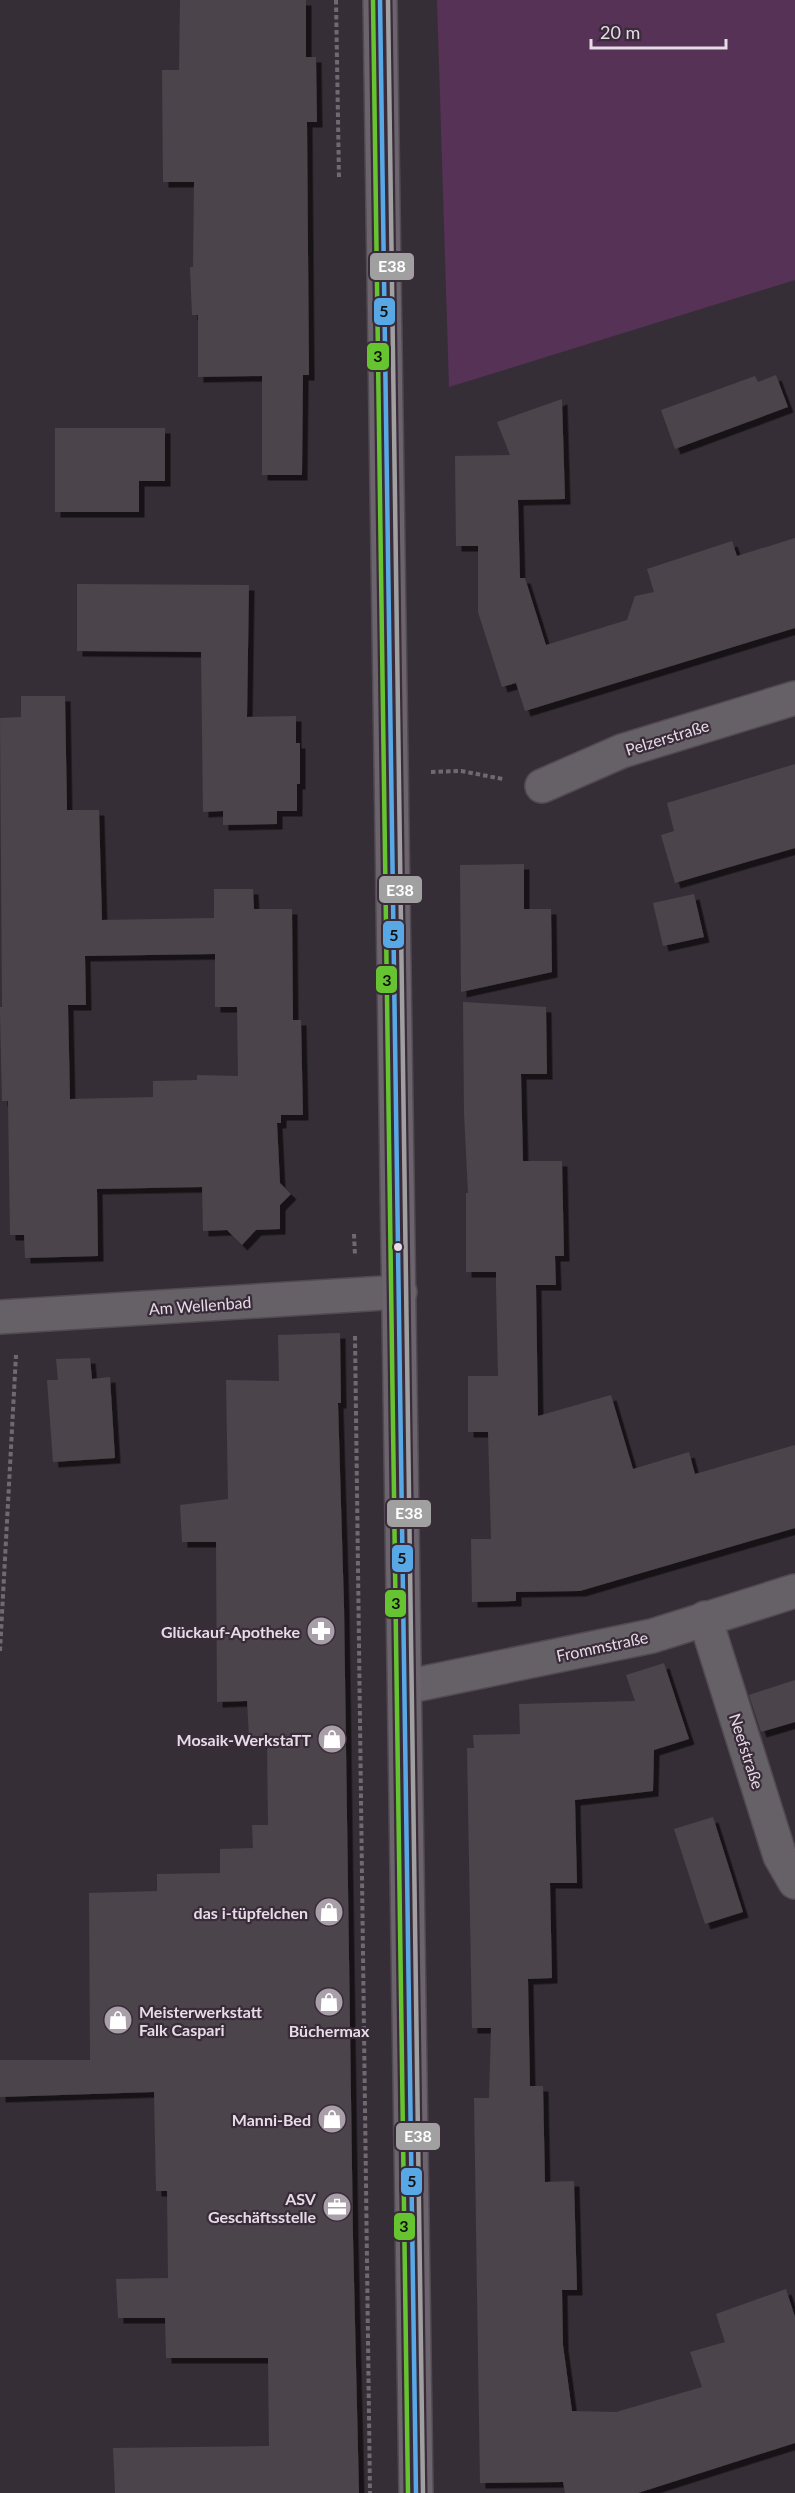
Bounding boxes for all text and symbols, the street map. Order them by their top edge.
scale bar [591,12,726,50]
text: 20 m [600,21,640,43]
line badge: E38 [369,252,415,281]
text: E38 [378,256,406,275]
line badge: 5 [373,297,396,326]
text: 5 [379,301,389,320]
line badge: 3 [366,342,390,371]
text: 3 [373,346,383,365]
street label: Pelzerstraße [623,715,711,759]
line badge: E38 [378,875,423,904]
text: E38 [386,880,414,899]
line badge: 5 [382,920,405,949]
text: 5 [389,925,399,944]
line badge: 3 [375,965,398,994]
text: 3 [382,970,392,989]
unlabelled marker [392,1241,404,1253]
street label: Am Wellenbad [148,1292,252,1318]
line badge: E38 [386,1499,432,1528]
text: E38 [395,1503,423,1522]
line badge: 5 [391,1544,414,1573]
text: 5 [397,1548,407,1567]
line badge: 3 [384,1589,407,1618]
text: 3 [391,1593,401,1612]
pharmacy icon: Glückauf-Apotheke [305,1615,337,1647]
place label: Glückauf-Apotheke [161,1622,300,1641]
street label: Frommstraße [554,1627,650,1665]
street label: Neefstraße [726,1711,768,1791]
shop icon: Mosaik-WerkstaTT [316,1723,348,1755]
place label: Mosaik-WerkstaTT [177,1730,311,1749]
shop icon: das i-tüpfelchen [313,1896,345,1928]
place label: das i-tüpfelchen [194,1903,308,1922]
shop icon: Büchermax [313,1986,345,2018]
place label: Meisterwerkstatt Falk Caspari [139,2002,263,2039]
shop icon: Meisterwerkstatt Falk Caspari [102,2004,134,2036]
place label: Büchermax [289,2021,370,2040]
shop icon: Manni-Bed [316,2103,348,2135]
place label: Manni-Bed [232,2110,311,2129]
line badge: E38 [395,2122,441,2151]
text: E38 [404,2126,432,2145]
line badge: 5 [400,2167,423,2196]
text: 5 [407,2171,417,2190]
place label: ASV Geschäftsstelle [208,2189,317,2226]
office icon: ASV Geschäftsstelle [321,2191,353,2223]
line badge: 3 [393,2212,416,2241]
text: 3 [399,2216,409,2235]

